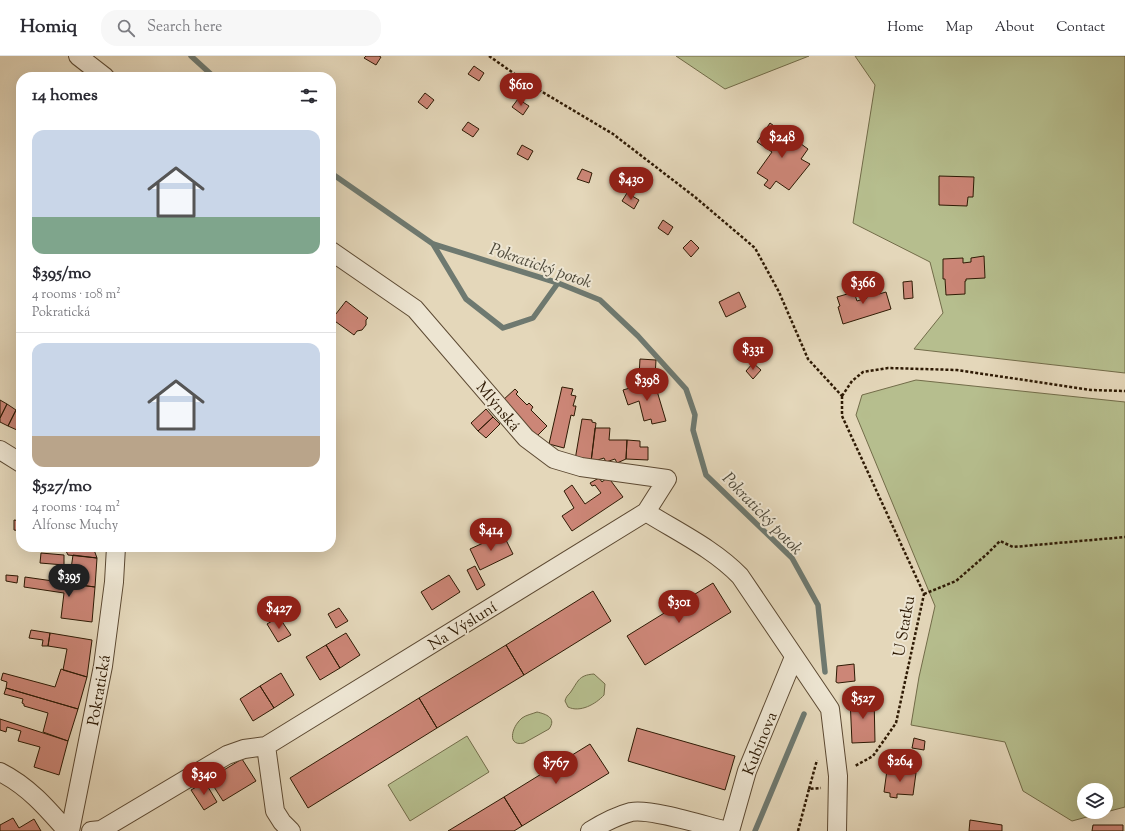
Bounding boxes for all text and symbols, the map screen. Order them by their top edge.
search box [101,10,381,46]
text: Homiq [20,14,77,41]
icon: search [115,17,137,39]
text: Search here [147,17,222,38]
text: Home [887,18,924,38]
text: Map [946,18,973,38]
text: About [995,18,1034,38]
text: Contact [1056,18,1105,38]
pin: $610 [497,73,545,107]
text: $610 [509,77,533,95]
text: 14 homes [32,84,98,108]
icon: filters [298,85,320,107]
pin: $248 [758,125,806,159]
text: $248 [769,129,795,147]
icon: home [140,156,212,228]
pin: $430 [607,167,655,201]
text: $430 [618,171,644,189]
water label: Pokratický potok [486,238,595,296]
text: $395/mo [32,262,91,286]
pin: $366 [839,271,887,305]
text: $366 [851,275,876,293]
text: 4 rooms · 108 m² [32,286,121,304]
text: Pokratická [32,304,90,322]
pin: $331 [729,337,777,371]
text: $331 [742,341,764,359]
pin: $398 [623,368,671,402]
icon: home [140,369,212,441]
text: $398 [635,372,659,390]
street label: Mlýnská [469,378,525,438]
water label: Pokratický potok [716,468,808,561]
text: $527/mo [32,475,92,499]
text: 4 rooms · 104 m² [32,499,120,517]
text: Alfonse Muchy [32,517,118,535]
pin: $414 [467,518,515,552]
text: $414 [479,522,503,540]
pin: $395 [45,564,93,598]
text: $395 [58,568,80,586]
pin: $301 [655,590,703,624]
text: $301 [667,594,691,612]
street label: U Statku [889,594,922,659]
pin: $427 [255,596,303,630]
street label: Na Výsluní [424,597,503,657]
text: $427 [266,600,292,618]
street label: Pokratická [83,652,118,728]
pin: $527 [839,686,887,720]
text: $527 [851,690,875,708]
street label: Kubínova [738,708,785,779]
pin: $264 [876,749,924,783]
pin: $767 [532,751,580,785]
text: $264 [887,753,913,771]
text: $767 [543,755,569,773]
pin: $340 [180,762,228,796]
text: $340 [191,766,217,784]
map controls [1077,783,1113,819]
button: layers [1077,783,1113,819]

